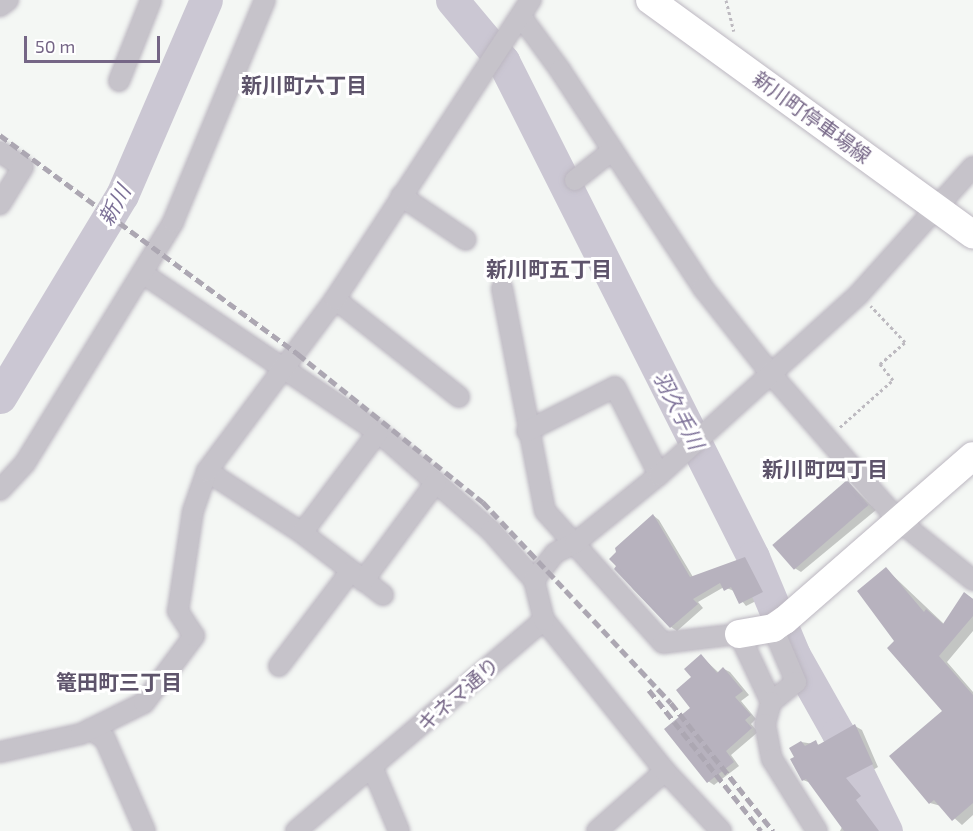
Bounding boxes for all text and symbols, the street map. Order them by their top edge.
scale bar [27,24,164,62]
text: 50 m [35,35,75,57]
street label: 新川町停車場線 [748,66,876,168]
district label: 新川町六丁目 [241,72,367,98]
water label: 新川 [93,181,135,229]
district label: 新川町五丁目 [486,256,612,282]
water label: 羽久手川 [649,367,709,453]
district label: 新川町四丁目 [762,456,888,482]
street label: キネマ通り [412,652,504,736]
district label: 篭田町三丁目 [56,669,182,695]

